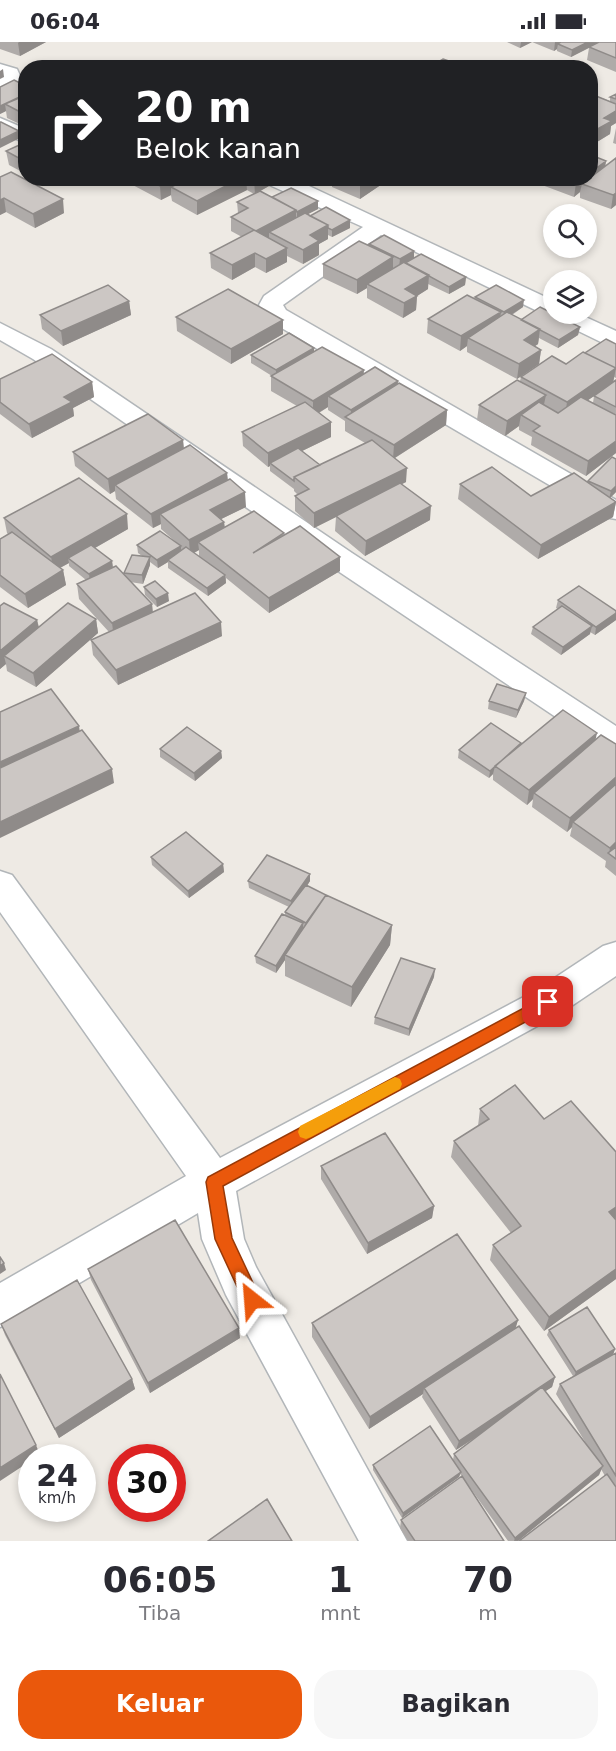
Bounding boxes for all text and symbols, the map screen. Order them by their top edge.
text: 06:04 [30,9,100,34]
text: 20 m [135,83,252,132]
icon: right [36,84,114,162]
text: Belok kanan [135,133,301,164]
map controls [543,204,597,324]
button: search [543,204,597,258]
button: layers [543,270,597,324]
pin [522,976,573,1027]
icon: arrive [531,985,564,1018]
position arrow [220,1268,284,1332]
speed limit sign: 30 [108,1444,186,1522]
text: 24 [36,1458,78,1493]
text: km/h [38,1489,76,1507]
text: 06:05 [103,1559,217,1600]
text: 1 [328,1559,353,1600]
text: 70 [463,1559,513,1600]
text: Tiba [139,1601,181,1625]
text: mnt [320,1601,360,1625]
text: m [478,1601,498,1625]
button: Keluar [18,1670,302,1739]
button: Bagikan [314,1670,598,1739]

